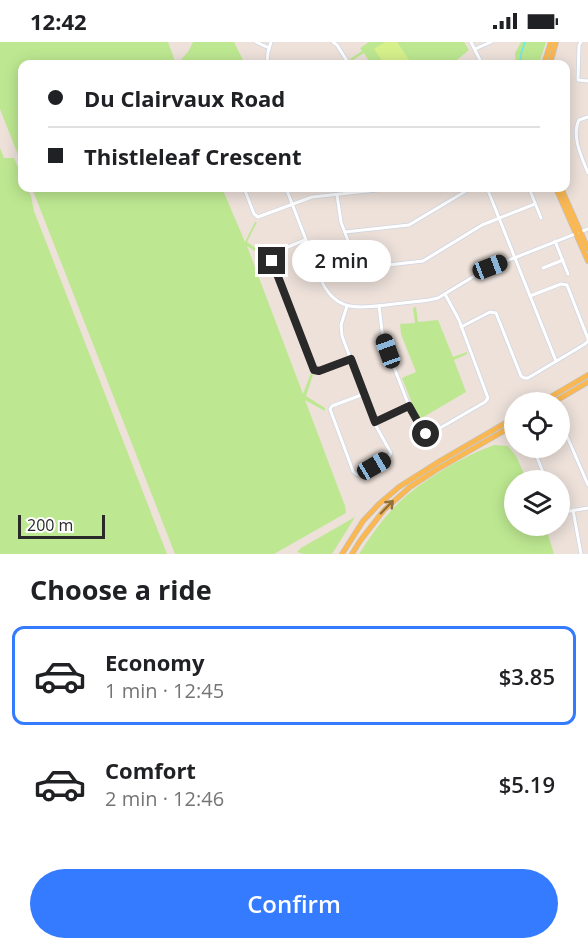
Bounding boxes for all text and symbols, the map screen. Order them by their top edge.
text: 12:42 [30,6,87,36]
text: Du Clairvaux Road [84,83,285,113]
text: Thistleleaf Crescent [84,141,302,171]
callout: 2 min [293,240,392,282]
route end [258,247,285,274]
text: 2 min [315,247,369,274]
car [470,252,510,282]
car [373,331,403,371]
map controls [504,392,570,536]
button: locate [504,392,570,458]
route start [412,420,439,447]
car [354,449,394,483]
button: layers [504,470,570,536]
one-way arrow [380,500,395,515]
scale bar [18,512,105,540]
text: 200 m [27,514,73,536]
text: Choose a ride [30,571,212,608]
text: Economy [105,647,204,677]
icon: car [33,649,87,703]
text: $3.85 [499,661,555,691]
text: 1 min · 12:45 [105,677,224,704]
text: Comfort [105,755,196,785]
icon: car [33,757,87,811]
text: $5.19 [499,769,555,799]
text: 2 min · 12:46 [105,785,224,812]
button: Confirm [30,869,558,938]

